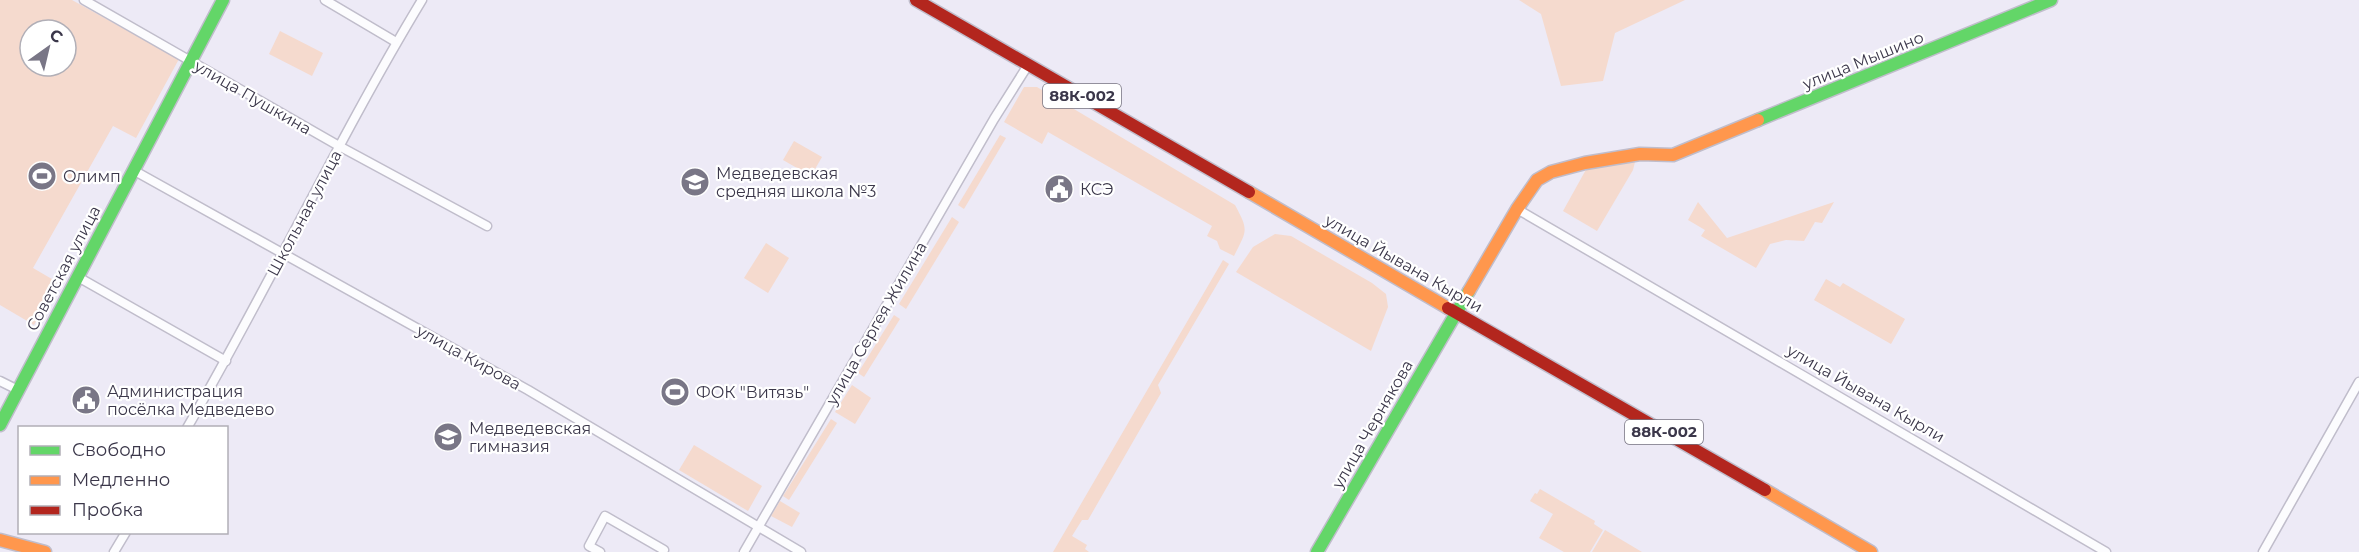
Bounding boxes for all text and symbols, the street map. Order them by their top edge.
north arrow [18,18,78,78]
text: С [46,25,67,47]
street label: улица Мышино [1799,28,1927,94]
street label: улица Пушкина [190,56,314,139]
road number: 88К-002 [1043,84,1121,108]
street label: Школьная улица [263,147,346,279]
sports icon: Олимп [26,160,58,192]
place label: Медведевская средняя школа №3 [716,164,876,201]
school or university icon: Медведевская средняя школа №3 [679,166,711,198]
place label: Олимп [63,167,121,186]
public building icon: КСЭ [1043,173,1075,205]
place label: КСЭ [1080,180,1114,199]
street label: Советская улица [22,202,104,334]
street label: улица Йывана Кырли [1321,210,1486,316]
street label: улица Сергея Жилина [821,238,931,409]
street label: улица Кирова [412,320,524,394]
street label: улица Йывана Кырли [1783,340,1948,446]
street label: улица Чернякова [1327,357,1417,493]
sports icon: ФОК "Витязь" [659,376,691,408]
place label: Администрация посёлка Медведево [107,382,275,419]
place label: ФОК "Витязь" [696,383,809,402]
public building icon: Администрация посёлка Медведево [70,384,102,416]
place label: Медведевская гимназия [469,419,591,456]
road number: 88К-002 [1625,420,1703,444]
school or university icon: Медведевская гимназия [432,421,464,453]
legend [18,426,228,534]
text: Свободно [72,439,166,461]
text: Медленно [72,469,170,491]
text: Пробка [72,499,143,521]

